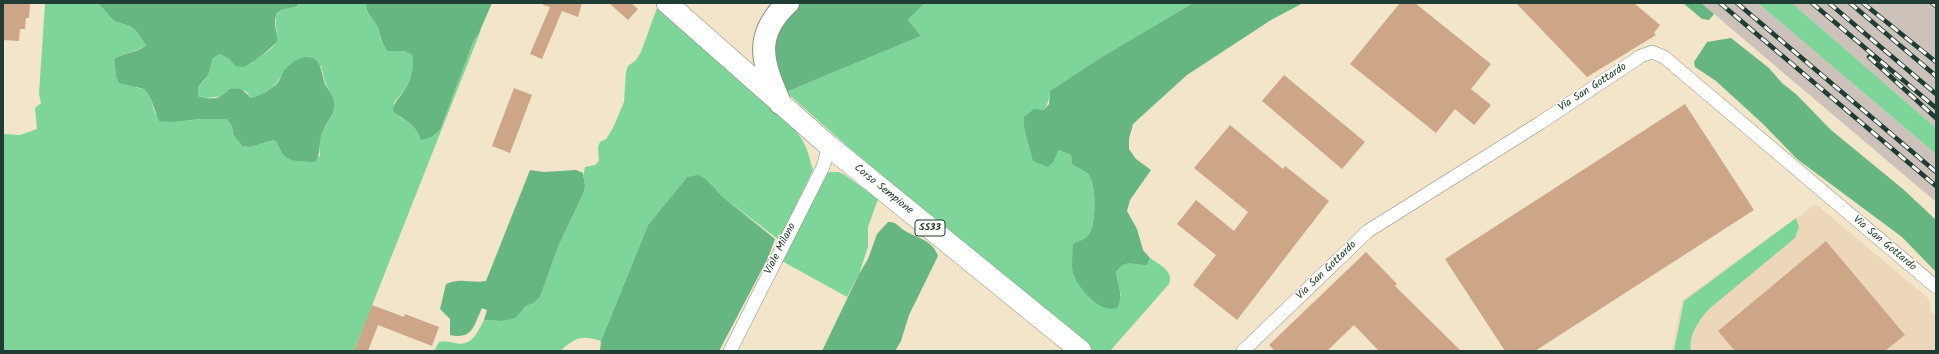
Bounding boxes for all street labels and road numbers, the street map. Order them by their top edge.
street label: Via San Gottardo [1556,61,1630,115]
street label: Corso Sempione [851,162,915,218]
street label: Via San Gottardo [1850,214,1918,274]
road number: SS33 [915,220,945,236]
street label: Viale Milano [762,221,800,277]
street label: Via San Gottardo [1294,239,1360,303]

